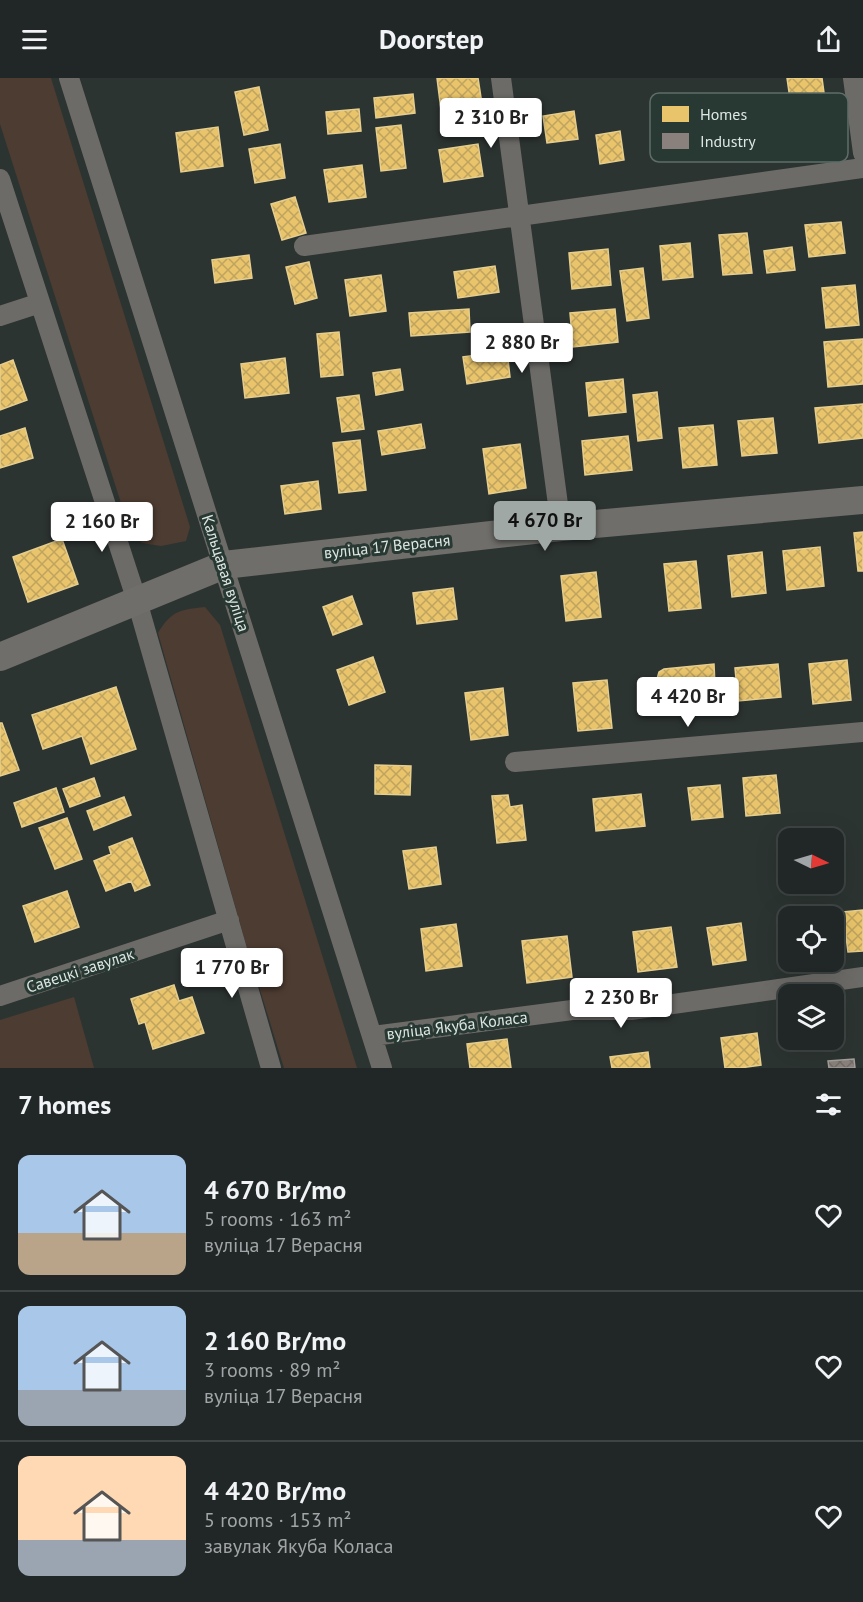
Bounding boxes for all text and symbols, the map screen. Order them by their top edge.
text: Doorstep [379,22,484,56]
icon: menu [18,23,51,56]
icon: share [812,23,845,56]
legend [650,93,848,162]
pin: 2 310 Br [429,98,553,149]
text: 2 310 Br [454,104,528,130]
text: Homes [700,104,747,124]
text: Industry [700,131,756,151]
pin: 2 880 Br [460,323,584,374]
text: 2 880 Br [485,329,559,355]
pin: 4 670 Br [483,501,607,552]
pin: 2 160 Br [40,502,164,553]
text: 4 670 Br [508,507,582,533]
text: 2 160 Br [65,508,139,534]
street label: Кальцавая вуліца [198,512,254,634]
street label: вуліца 17 Верасня [323,529,451,563]
pin: 4 420 Br [626,677,750,728]
text: 4 420 Br [651,683,725,709]
north arrow [778,828,844,894]
map controls [778,828,844,1050]
button: locate [778,906,844,972]
street label: Савецкі завулак [24,943,137,997]
pin: 1 770 Br [170,948,294,999]
text: 1 770 Br [195,954,269,980]
pin: 2 230 Br [559,978,683,1029]
text: 2 230 Br [584,984,658,1010]
button: layers [778,984,844,1050]
street label: вуліца Якуба Коласа [385,1006,529,1044]
text: 7 homes [18,1088,111,1121]
icon: filters [812,1088,845,1121]
text: 4 670 Br/mo [204,1173,346,1206]
icon: home [66,1179,138,1251]
icon: heart [812,1199,845,1232]
text: 5 rooms · 163 m² [204,1206,351,1232]
text: вуліца 17 Верасня [204,1232,363,1258]
text: 2 160 Br/mo [204,1324,346,1357]
icon: home [66,1330,138,1402]
icon: heart [812,1350,845,1383]
text: 3 rooms · 89 m² [204,1357,340,1383]
text: вуліца 17 Верасня [204,1383,363,1409]
text: 4 420 Br/mo [204,1474,346,1507]
icon: home [66,1480,138,1552]
icon: heart [812,1500,845,1533]
text: 5 rooms · 153 m² [204,1507,351,1533]
text: завулак Якуба Коласа [204,1533,393,1559]

